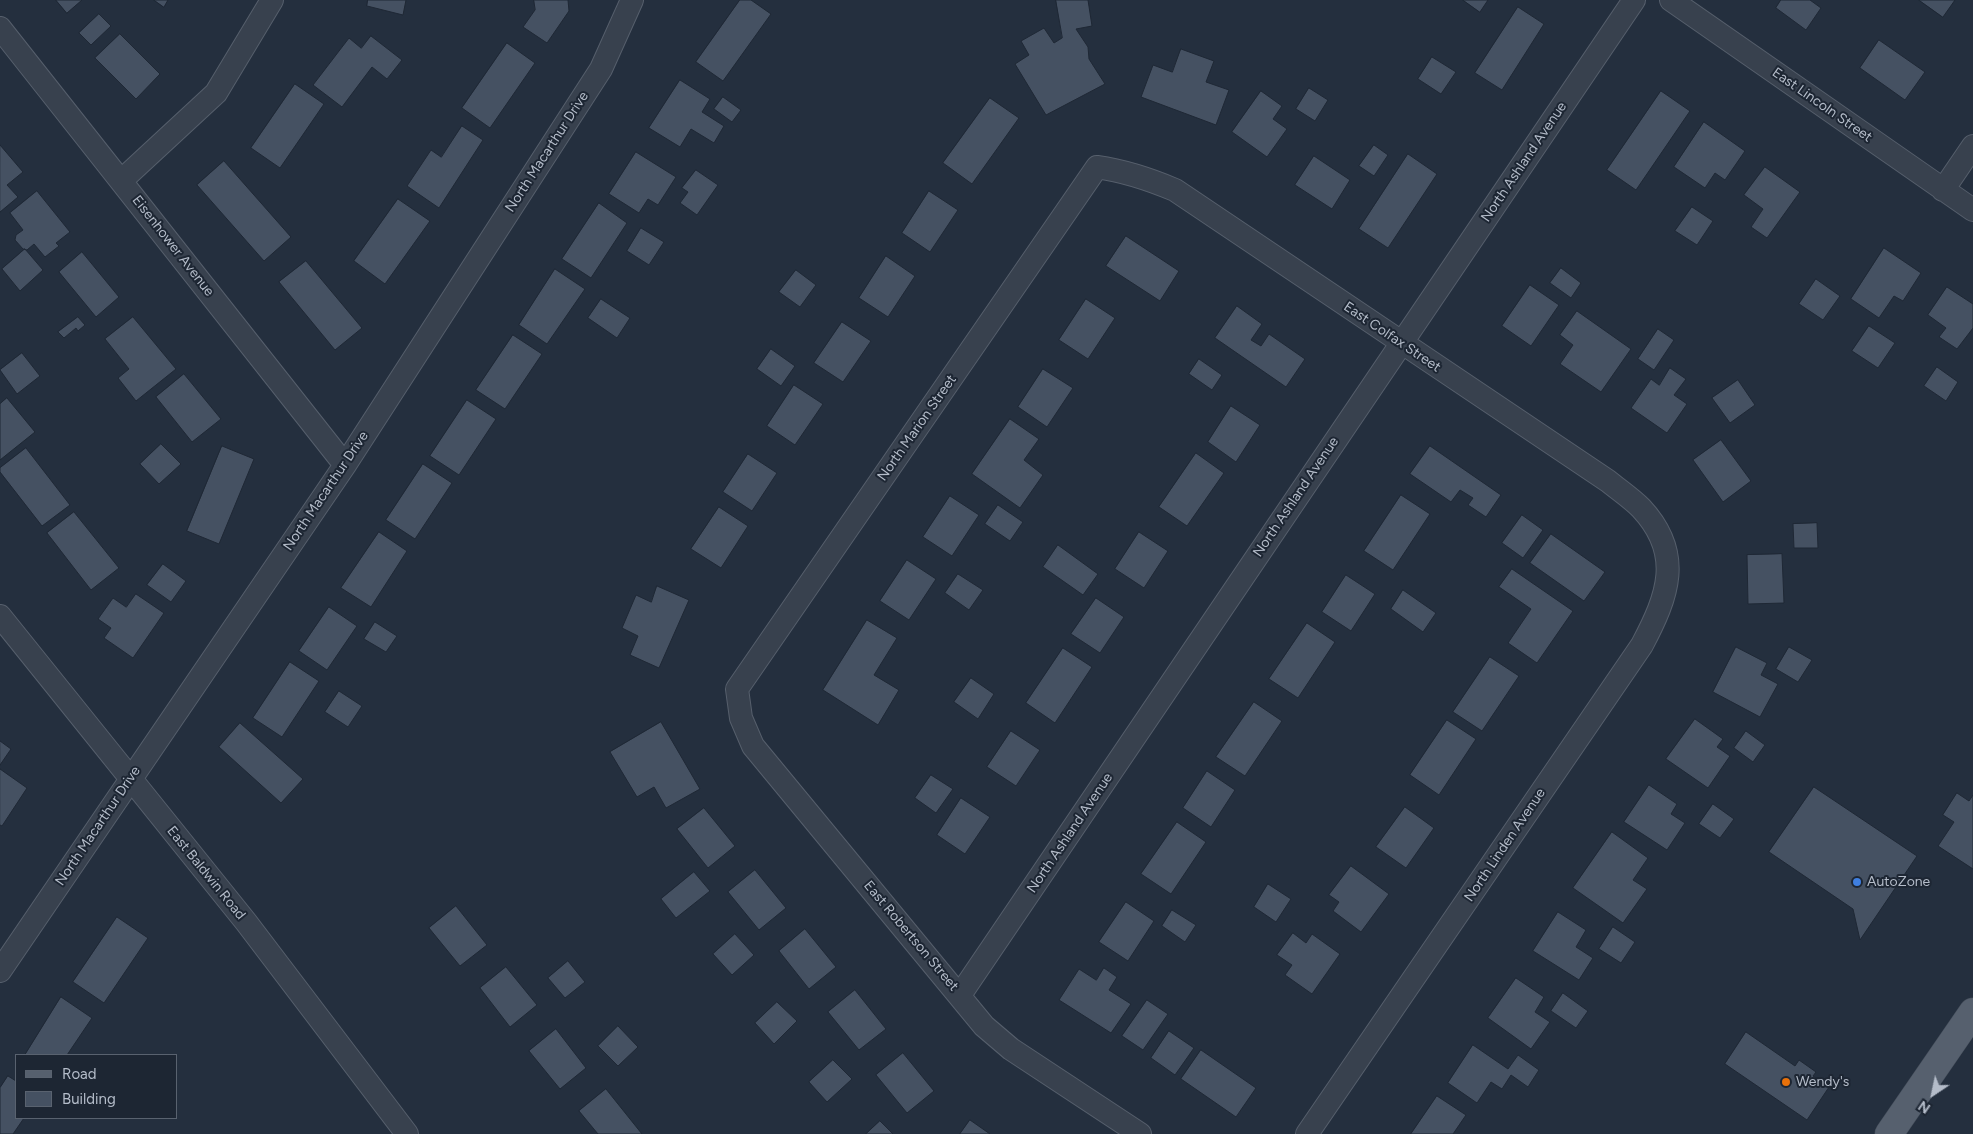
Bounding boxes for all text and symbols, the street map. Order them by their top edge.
street label: East Lincoln Street [1769,64,1875,146]
street label: North Macarthur Drive [502,89,592,215]
street label: North Ashland Avenue [1478,99,1570,225]
street label: Eisenhower Avenue [128,192,218,300]
street label: East Colfax Street [1340,298,1444,376]
street label: North Marion Street [874,372,960,484]
street label: North Macarthur Drive [280,428,372,554]
street label: North Ashland Avenue [1250,434,1342,560]
street label: North Macarthur Drive [52,763,144,889]
street label: North Ashland Avenue [1024,770,1116,896]
street label: North Linden Avenue [1461,785,1549,905]
street label: East Baldwin Road [163,823,249,923]
place label: AutoZone [1867,874,1930,890]
marker: AutoZone [1851,876,1863,888]
street label: East Robertson Street [860,878,962,994]
legend [15,1054,178,1119]
text: Road [62,1065,97,1083]
north arrow [1908,1069,1958,1119]
place label: Wendy's [1796,1074,1849,1090]
marker: Wendy's [1780,1076,1792,1088]
text: Building [62,1090,116,1108]
text: N [1915,1097,1934,1117]

